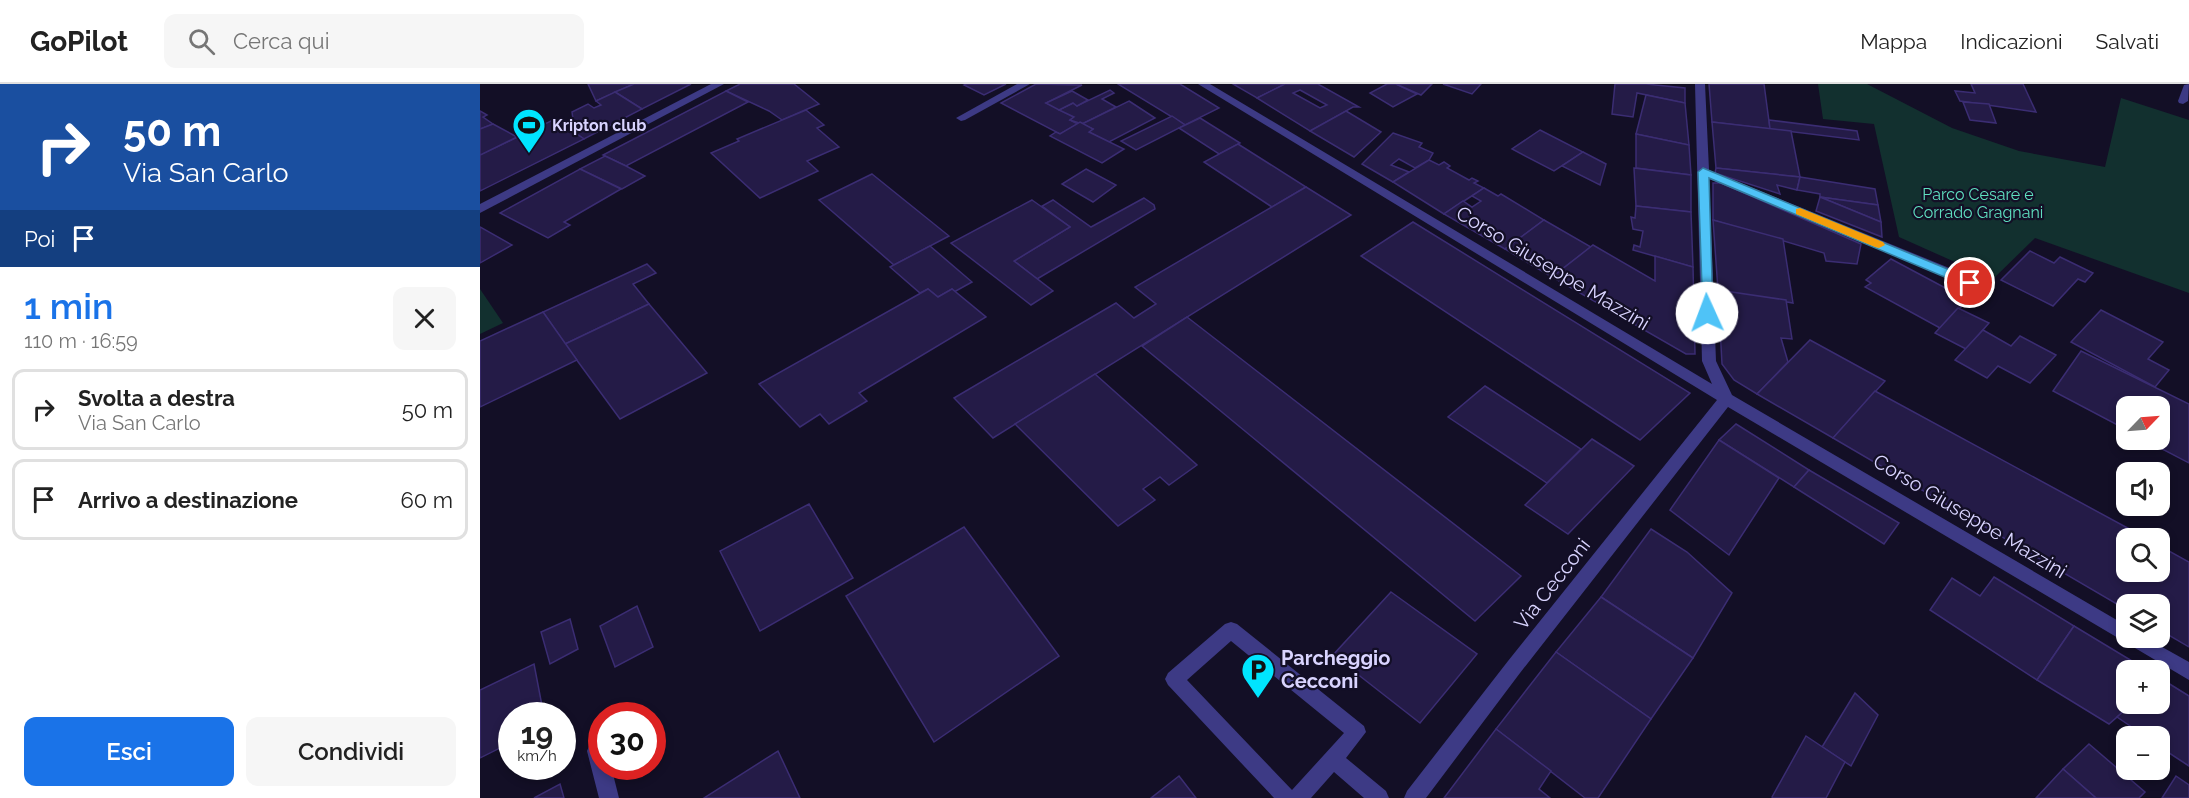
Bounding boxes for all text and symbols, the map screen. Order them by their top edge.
search box [164,14,584,68]
text: GoPilot [30,25,128,58]
icon: search [185,25,218,58]
text: Cerca qui [233,28,329,54]
text: Mappa [1860,29,1927,54]
text: Indicazioni [1960,29,2063,54]
text: Salvati [2096,29,2159,54]
text: 50 m [123,107,221,156]
sports icon: Kripton club [511,107,547,154]
icon: right [24,108,102,186]
place label: Kripton club [552,116,646,135]
text: Via San Carlo [123,157,289,188]
park label: Parco Cesare e Corrado Gragnani [1913,185,2043,222]
street label: Corso Giuseppe Mazzini [1452,201,1654,335]
icon: arrive [67,222,100,255]
text: Poi [24,226,55,252]
pin [1944,257,1995,308]
icon: arrive [1953,266,1986,299]
position arrow [1675,281,1739,345]
text: 1 min [24,285,113,327]
button: close [393,287,456,350]
text: 110 m · 16:59 [24,329,138,353]
text: Svolta a destra [78,385,235,411]
icon: right [27,393,60,426]
north arrow [2116,396,2170,450]
map controls [2116,396,2170,780]
text: 50 m [402,397,453,423]
text: Via San Carlo [78,411,201,435]
street label: Corso Giuseppe Mazzini [1869,449,2071,583]
button: sound [2116,462,2170,516]
icon: arrive [27,483,60,516]
text: Arrivo a destinazione [78,487,298,513]
text: 60 m [400,487,453,513]
button: search [2116,528,2170,582]
street label: Via Cecconi [1509,534,1595,634]
button: layers [2116,594,2170,648]
place label: Parcheggio Cecconi [1281,646,1390,693]
parking icon: Parcheggio Cecconi [1240,652,1276,699]
button: + [2116,660,2170,714]
speed limit sign: 30 [588,702,666,780]
text: 19 [521,716,553,751]
button: Esci [24,717,234,786]
button: Condividi [246,717,456,786]
button: − [2116,726,2170,780]
text: km/h [517,747,557,765]

